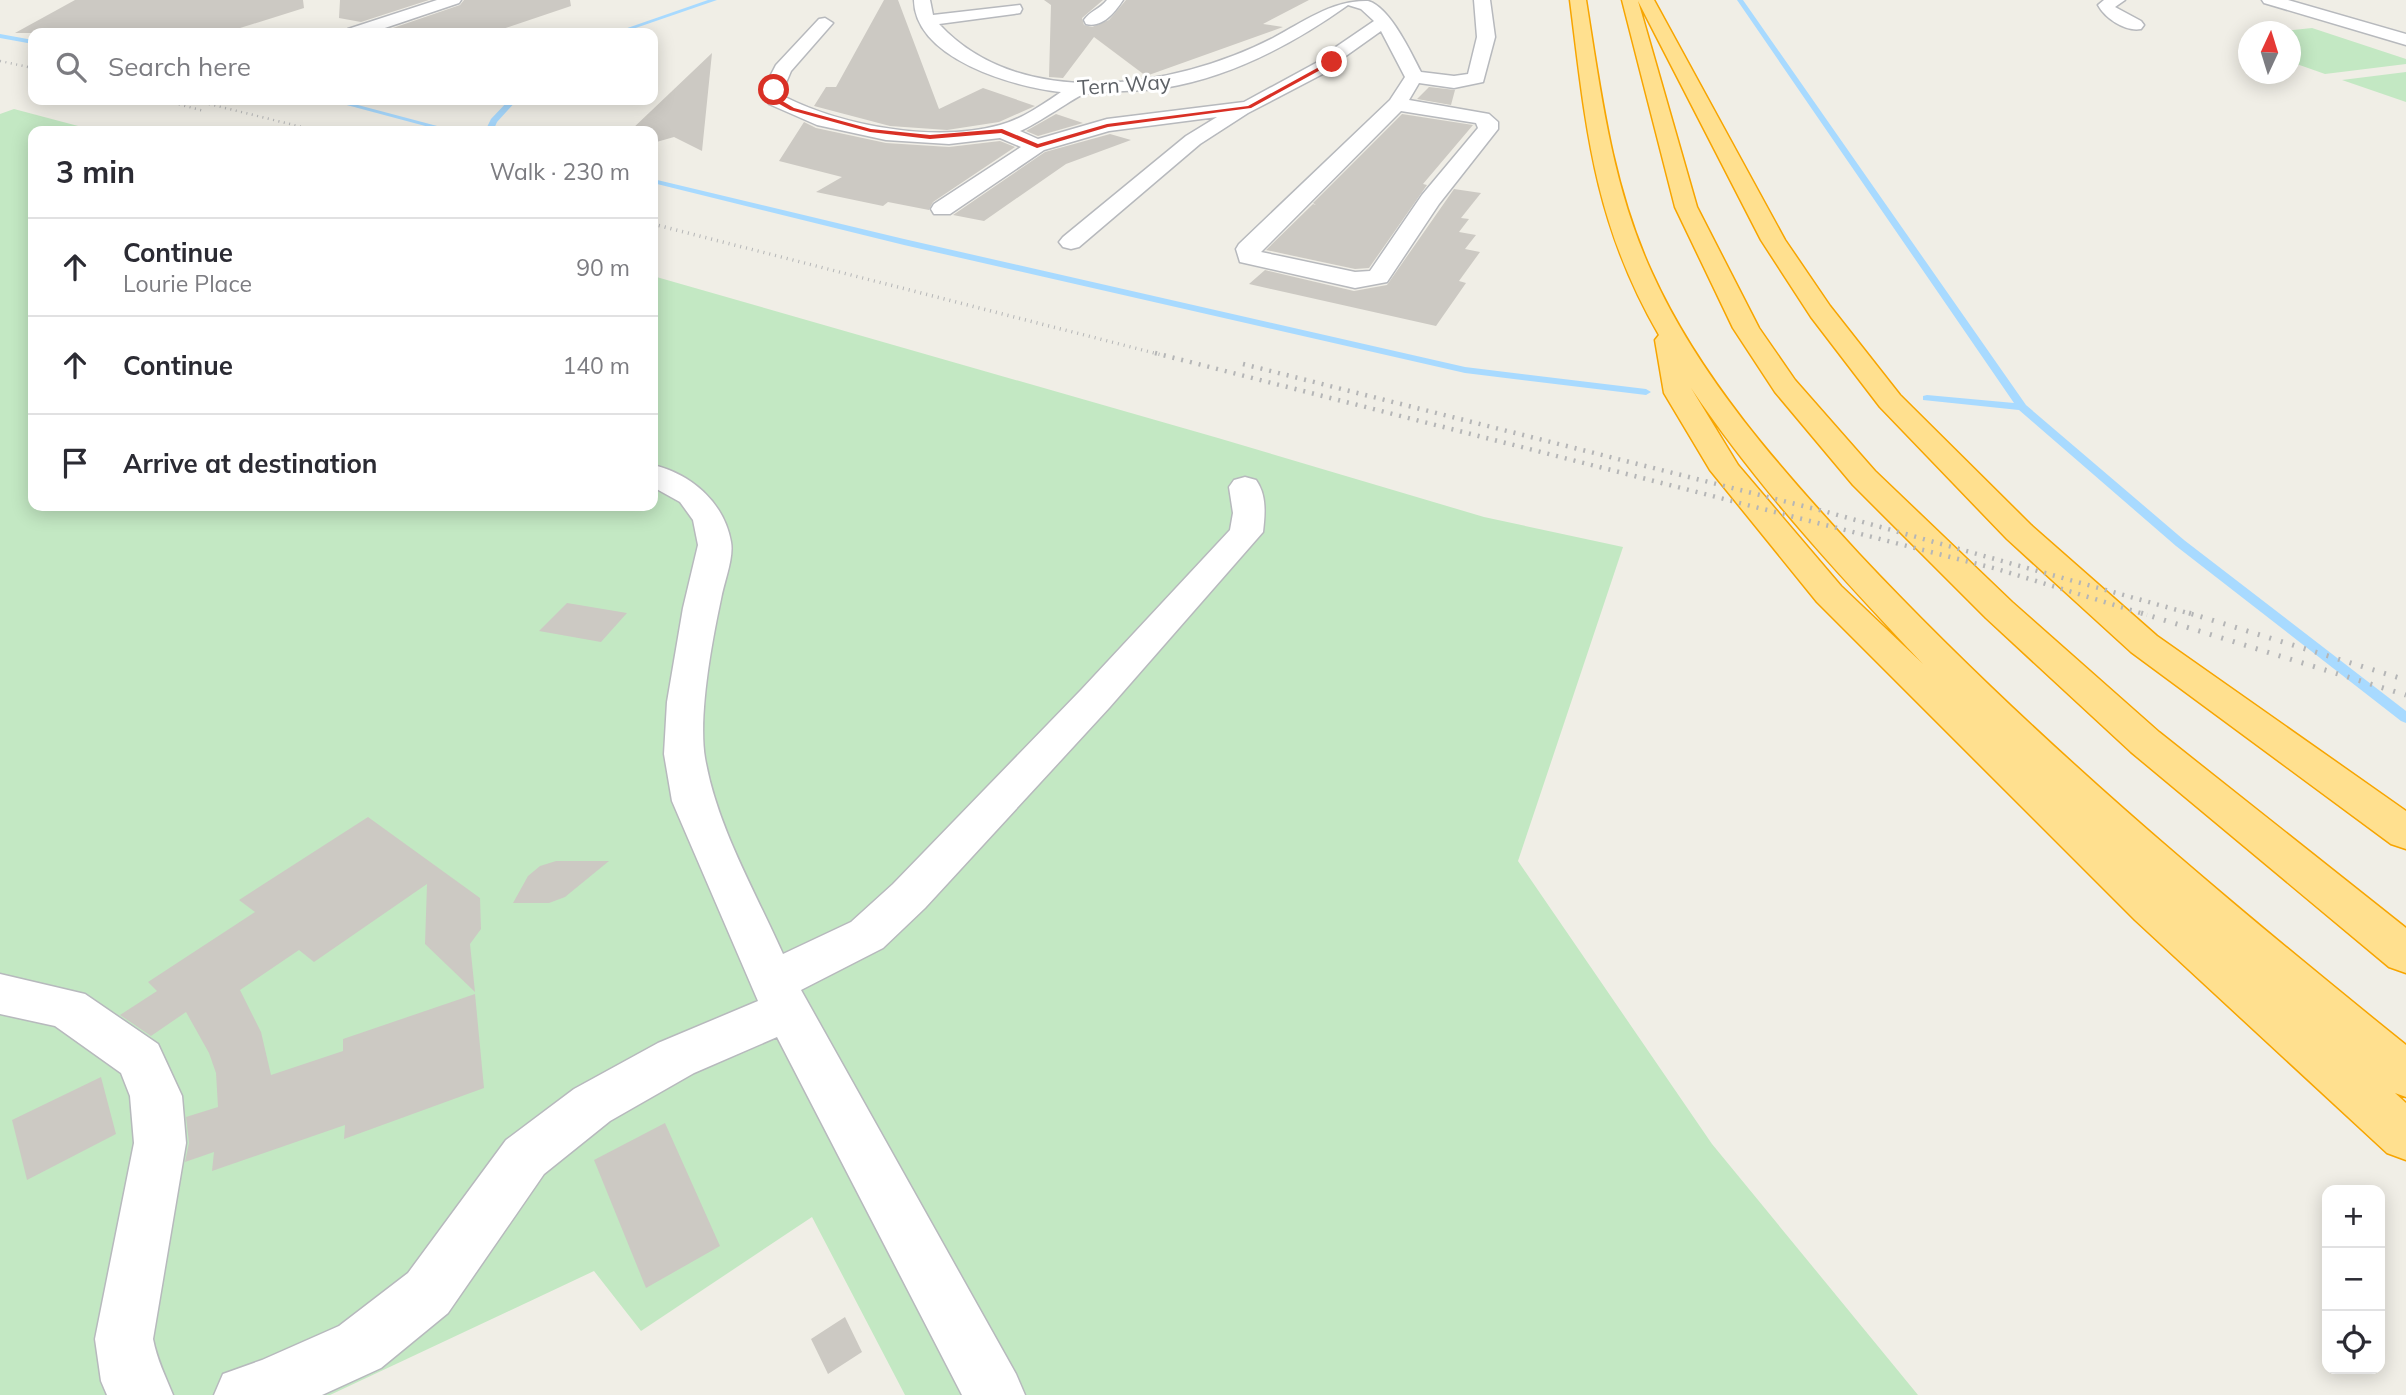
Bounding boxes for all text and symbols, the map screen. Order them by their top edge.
north arrow [2238,21,2301,84]
search box [28,28,658,105]
route end [1316,46,1347,77]
icon: search [52,48,90,86]
text: Search here [108,50,251,83]
street label: Tern Way [1076,68,1172,100]
route start [758,74,789,105]
text: 3 min [56,153,135,191]
text: Walk · 230 m [490,157,630,186]
text: Continue [123,236,233,269]
icon: ahead [56,248,94,286]
text: 90 m [576,253,630,282]
text: Lourie Place [123,269,252,298]
icon: ahead [56,346,94,384]
text: Continue [123,349,233,382]
text: 140 m [562,351,630,380]
icon: arrive [56,444,94,482]
text: Arrive at destination [123,447,378,480]
map controls [2322,1185,2385,1374]
button: + [2322,1185,2385,1248]
button: − [2322,1248,2385,1311]
button: locate [2322,1311,2385,1374]

